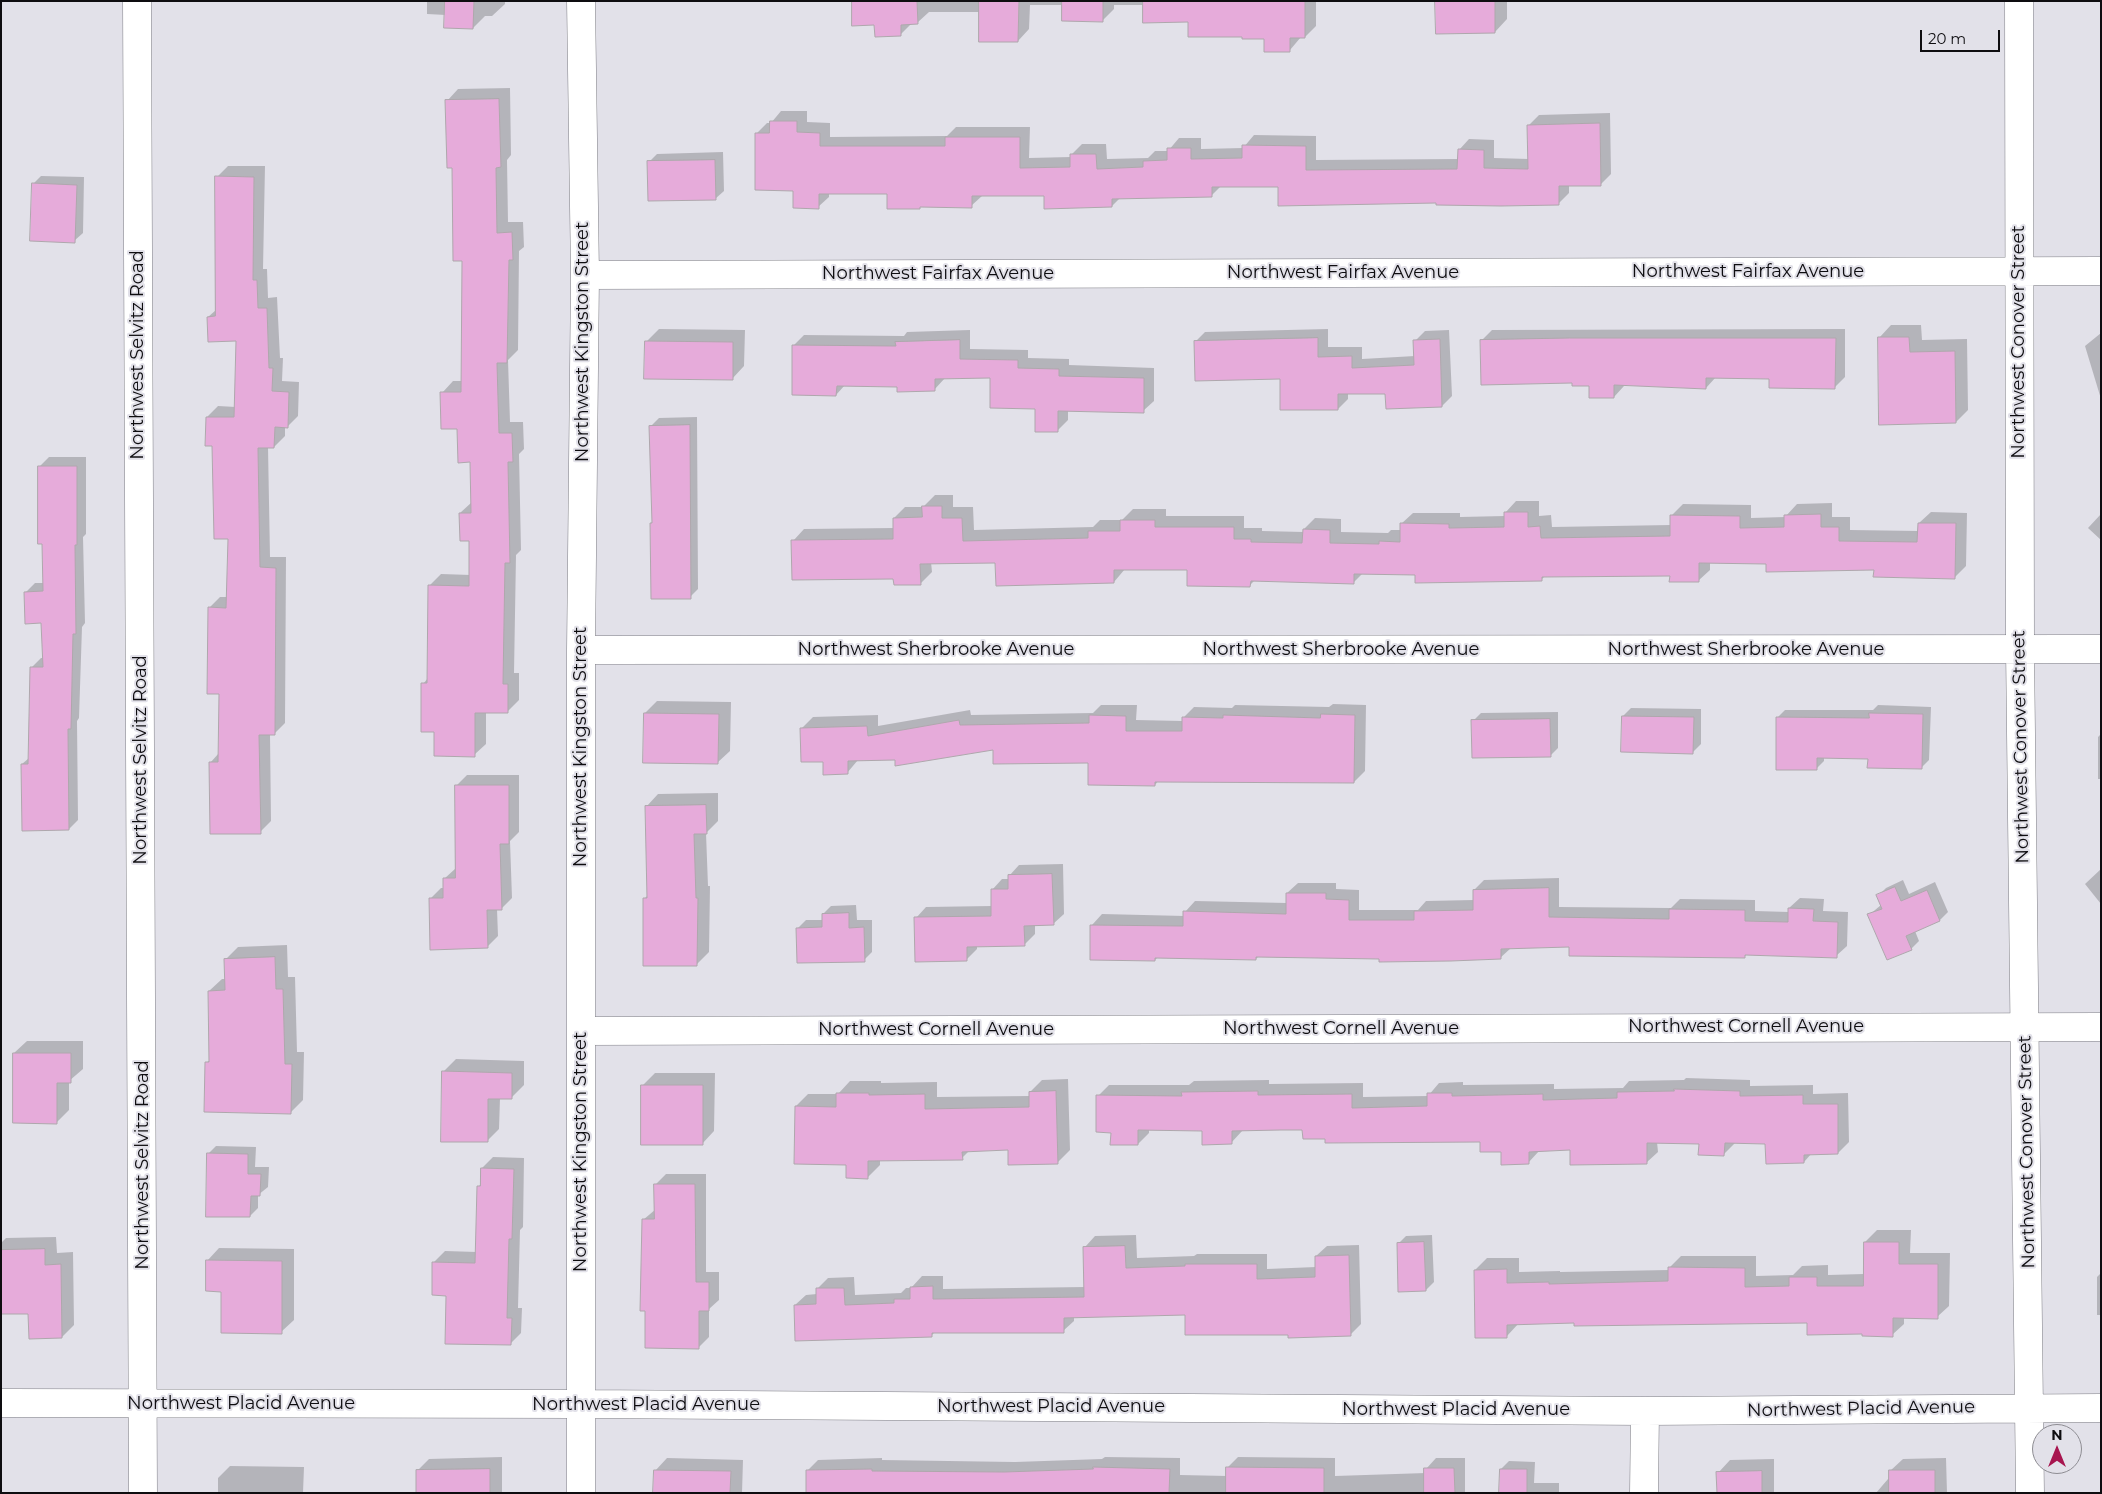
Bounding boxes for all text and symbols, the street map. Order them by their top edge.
scale bar [1922,20,2002,52]
text: 20 m [1928,29,1966,48]
street label: Northwest Kingston Street [572,222,594,462]
street label: Northwest Conover Street [2008,225,2030,459]
street label: Northwest Selvitz Road [127,250,149,460]
street label: Northwest Fairfax Avenue [1632,261,1864,283]
street label: Northwest Fairfax Avenue [1227,262,1459,284]
street label: Northwest Fairfax Avenue [822,263,1054,285]
street label: Northwest Kingston Street [570,627,592,867]
street label: Northwest Conover Street [2008,630,2034,864]
street label: Northwest Sherbrooke Avenue [798,639,1074,661]
street label: Northwest Sherbrooke Avenue [1203,639,1479,661]
street label: Northwest Sherbrooke Avenue [1608,639,1884,661]
street label: Northwest Selvitz Road [130,655,152,865]
street label: Northwest Cornell Avenue [1628,1016,1864,1038]
street label: Northwest Cornell Avenue [1223,1018,1459,1040]
street label: Northwest Cornell Avenue [818,1019,1054,1041]
street label: Northwest Kingston Street [570,1032,592,1272]
street label: Northwest Conover Street [2014,1035,2040,1269]
street label: Northwest Selvitz Road [132,1060,154,1270]
street label: Northwest Placid Avenue [127,1393,355,1415]
street label: Northwest Placid Avenue [532,1394,760,1416]
street label: Northwest Placid Avenue [937,1396,1165,1418]
street label: Northwest Placid Avenue [1747,1396,1975,1422]
street label: Northwest Placid Avenue [1342,1399,1570,1421]
north arrow [2032,1424,2082,1474]
text: N [2051,1426,2063,1444]

